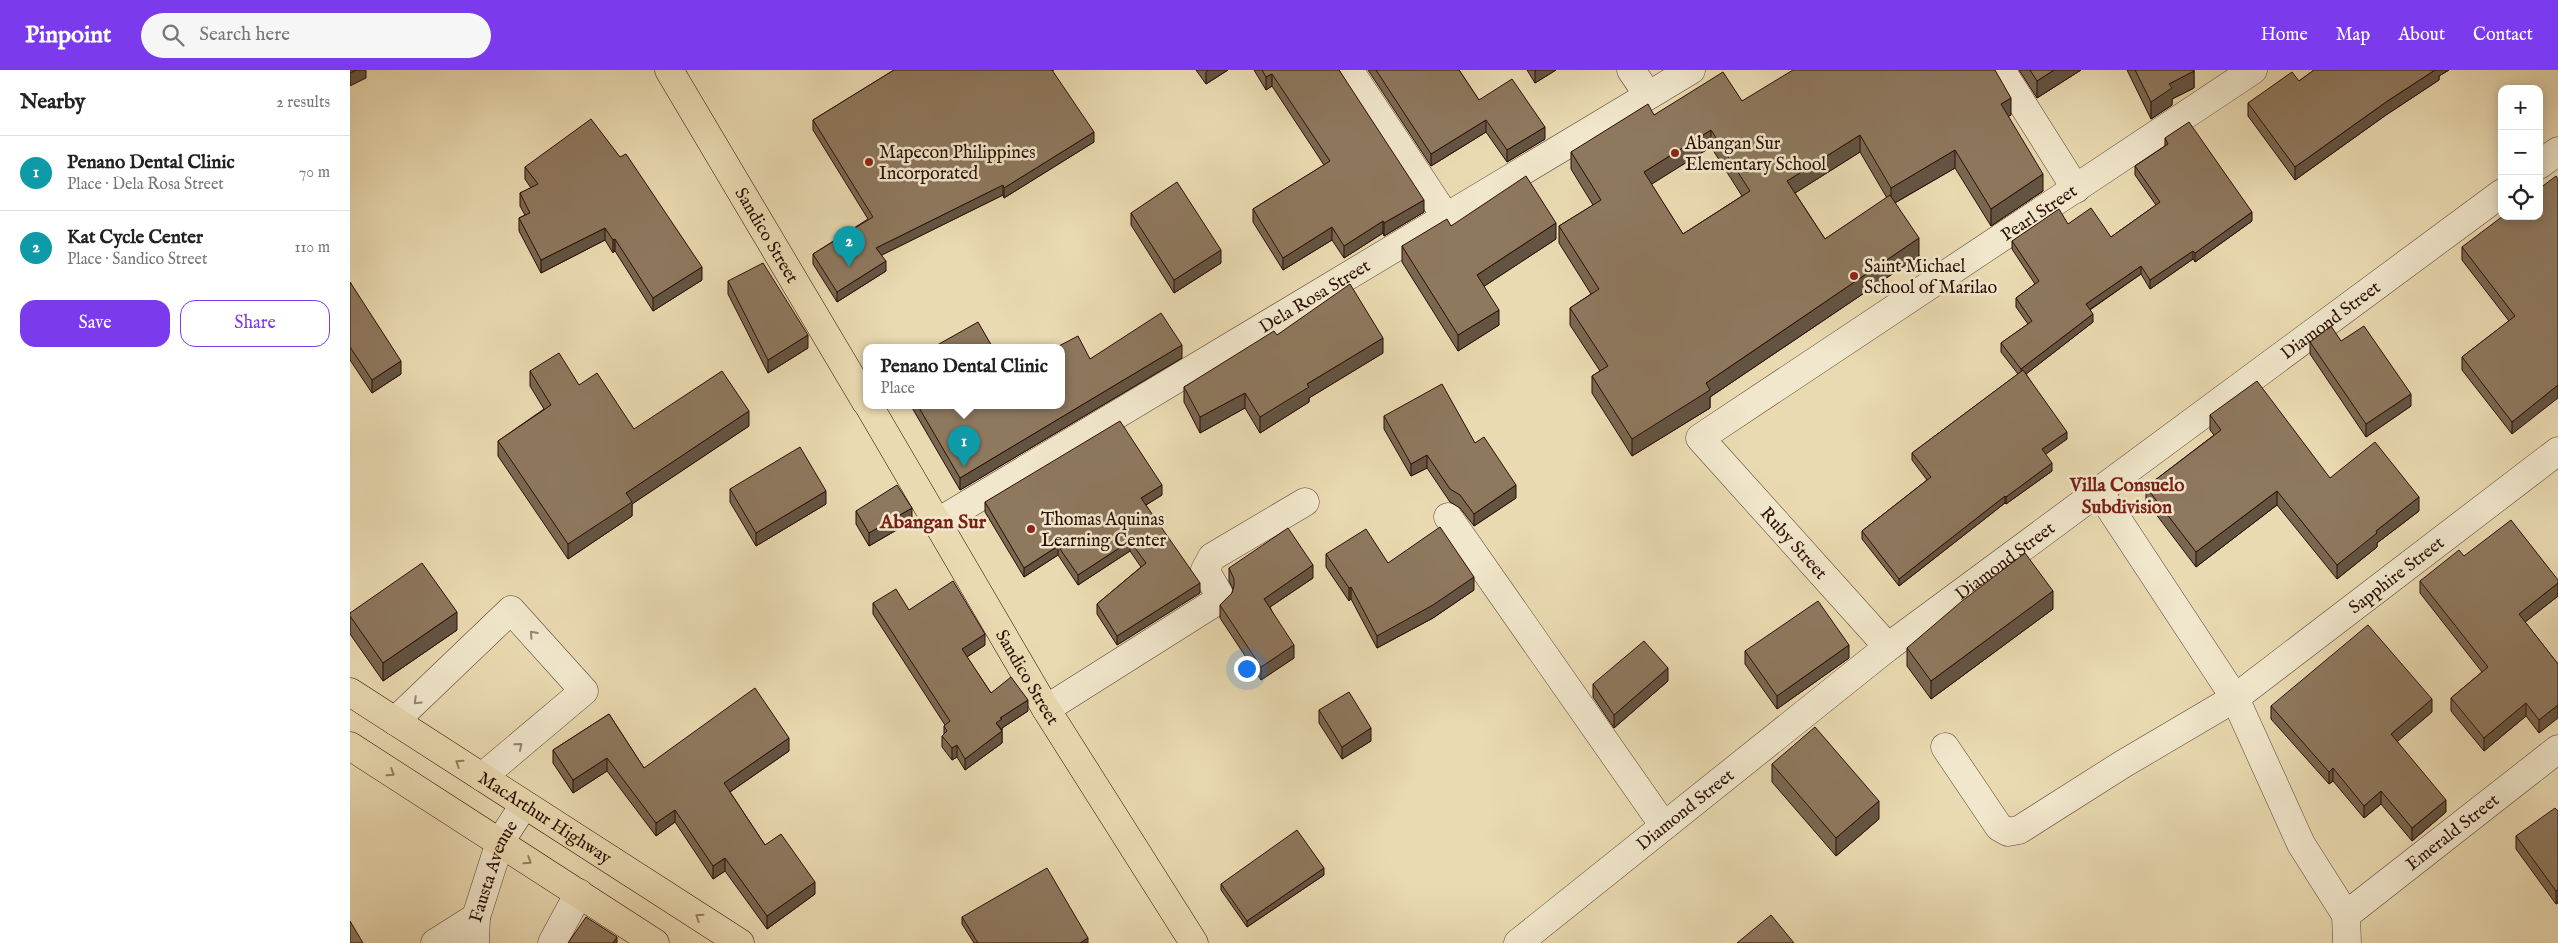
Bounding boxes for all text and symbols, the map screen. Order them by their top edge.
search box [141,13,491,58]
text: Pinpoint [25,20,111,51]
icon: search [159,21,187,49]
text: Search here [199,23,290,47]
text: Home [2261,24,2308,47]
text: Map [2336,24,2370,47]
text: About [2398,24,2445,47]
text: Contact [2473,24,2533,47]
map controls [2498,85,2543,220]
button: + [2498,85,2543,130]
text: Nearby [20,89,85,116]
text: 2 results [276,93,330,113]
button: − [2498,130,2543,175]
place label: Abangan Sur Elementary School [1684,133,1826,177]
place label: Mapecon Philippines Incorporated [879,142,1036,186]
marker: Abangan Sur Elementary School [1669,147,1681,159]
text: Penano Dental Clinic [67,151,235,175]
marker: Mapecon Philippines Incorporated [863,156,875,168]
text: 1 [33,163,39,183]
text: 70 m [299,163,330,183]
text: Place · Dela Rosa Street [67,175,224,195]
button: locate [2498,175,2543,220]
street label: Pearl Street [1997,180,2082,247]
street label: Sandico Street [728,184,803,288]
text: Kat Cycle Center [67,226,203,250]
pin: 2 [833,226,865,267]
text: 2 [32,238,40,258]
text: 110 m [294,238,330,258]
text: Place · Sandico Street [67,250,207,270]
street label: Dela Rosa Street [1255,255,1375,340]
place label: Saint Michael School of Marilao [1864,256,1998,300]
marker: Saint Michael School of Marilao [1848,270,1860,282]
street label: Diamond Street [2277,277,2386,366]
button: Save [20,300,170,347]
button: Share [180,300,330,347]
popup [863,344,1065,409]
text: Penano Dental Clinic [880,355,1048,379]
text: Place [880,379,915,399]
pin: 1 [948,426,980,467]
district label: Villa Consuelo Subdivision [2069,474,2184,520]
street label: Ruby Street [1754,503,1832,585]
place label: Thomas Aquinas Learning Center [1041,509,1166,553]
district label: Abangan Sur [879,510,987,535]
street label: Diamond Street [1951,517,2060,606]
marker: Thomas Aquinas Learning Center [1025,523,1037,535]
street label: Sapphire Street [2345,532,2449,620]
street label: Sandico Street [989,626,1063,730]
one-way arrow [529,630,538,639]
your location [1234,656,1260,682]
one-way arrow [414,695,423,704]
one-way arrow [513,743,522,752]
one-way arrow [456,760,465,769]
street label: Diamond Street [1633,765,1739,856]
one-way arrow [386,766,395,776]
street label: MacArthur Highway [473,767,616,870]
street label: Emerald Street [2402,789,2504,877]
street label: Fausta Avenue [465,816,524,926]
one-way arrow [522,854,531,864]
one-way arrow [696,913,705,923]

